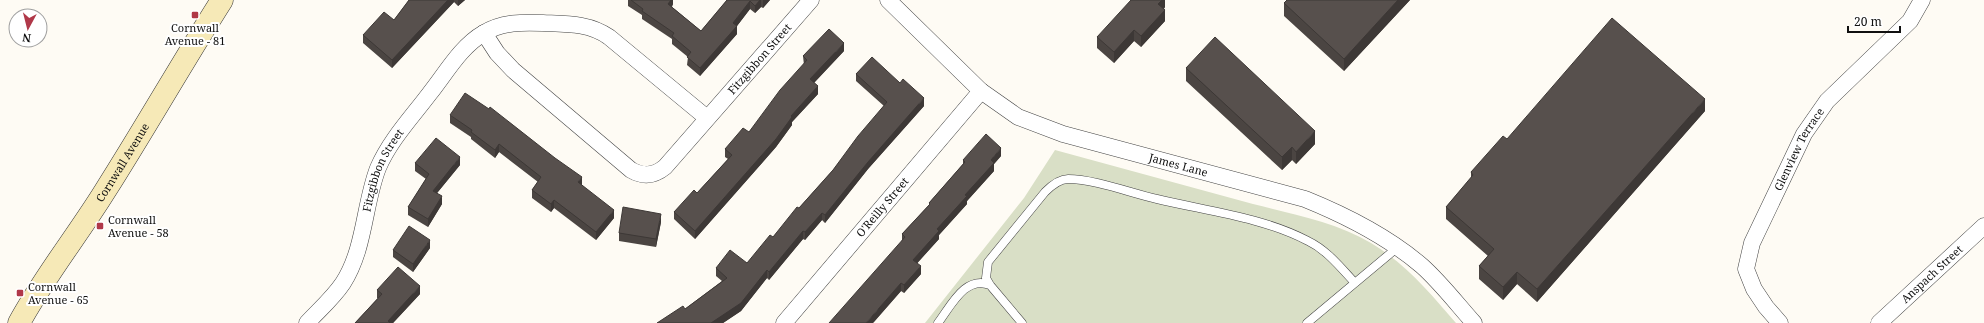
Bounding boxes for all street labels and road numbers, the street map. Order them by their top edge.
street label: Fitzgibbon Street [724,20,794,97]
street label: Glenview Terrace [1770,105,1827,193]
street label: Cornwall Avenue [92,120,152,205]
street label: Fitzgibbon Street [359,125,406,213]
street label: James Lane [1147,149,1210,180]
street label: O'Reilly Street [852,174,912,240]
street label: Anspach Street [1898,241,1966,306]

